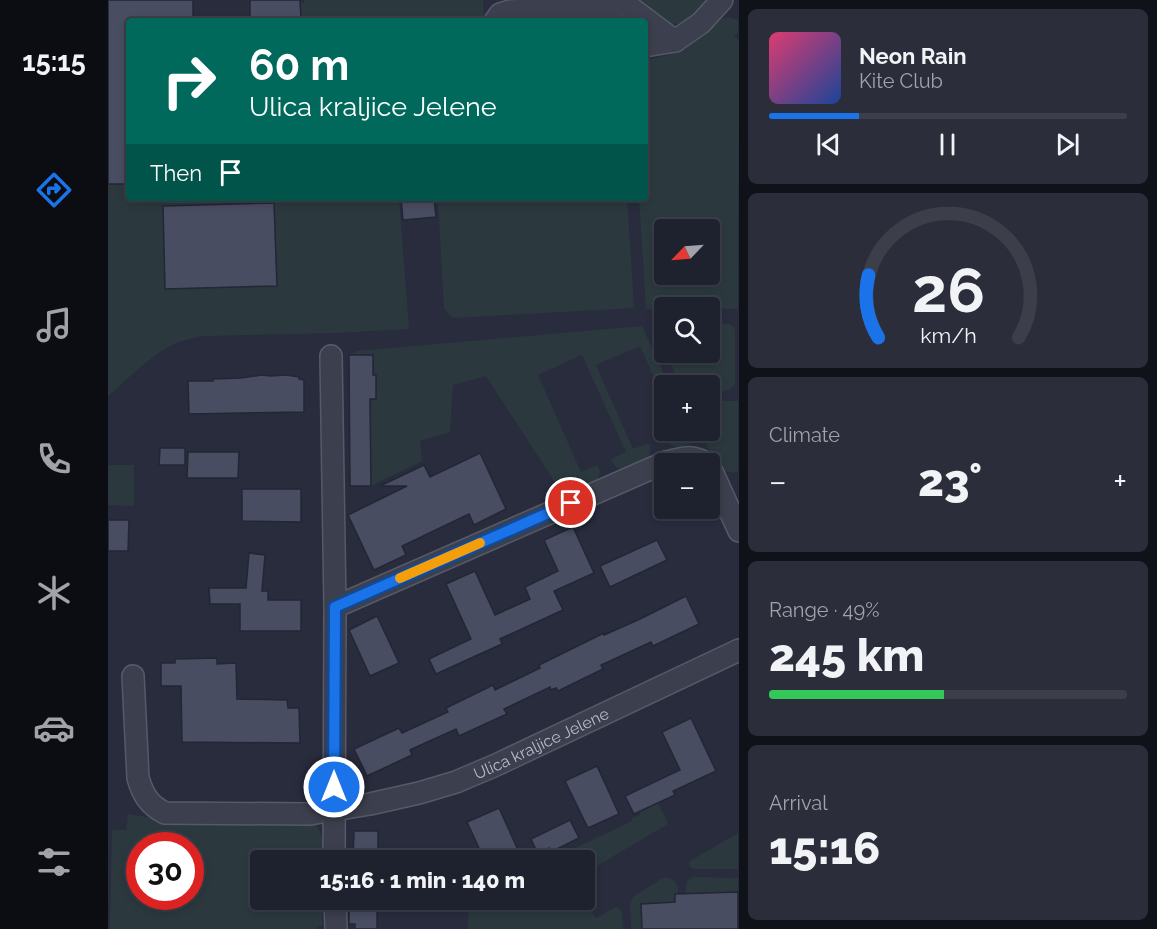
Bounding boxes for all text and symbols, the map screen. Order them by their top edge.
text: 60 m [249,41,349,90]
icon: right [150,42,228,120]
text: Neon Rain [859,43,967,69]
text: 15:15 [22,46,86,77]
text: Kite Club [859,69,943,93]
text: Ulica kraljice Jelene [249,91,497,122]
icon: previous [812,128,845,161]
icon: pause [931,128,964,161]
icon: next [1051,128,1084,161]
icon: arrive [214,156,247,189]
text: Then [150,160,202,186]
icon: directions [33,169,75,211]
north arrow [654,219,720,285]
map controls [654,219,720,519]
text: 26 [911,253,985,327]
button: search [654,297,720,363]
icon: music [33,304,75,346]
text: km/h [920,323,976,348]
button: + [654,375,720,441]
text: Climate [769,423,840,447]
icon: phone [33,438,75,480]
button: − [654,453,720,519]
text: 23° [918,454,982,507]
text: − [769,462,787,501]
text: + [1113,462,1127,501]
pin [545,477,596,528]
icon: arrive [554,486,587,519]
icon: climate [33,572,75,614]
text: Range · 49% [769,598,879,622]
text: 245 km [769,629,924,682]
street label: Ulica kraljice Jelene [471,704,612,783]
icon: car [33,707,75,749]
position arrow [302,755,366,819]
text: Arrival [769,791,828,815]
text: 15:16 [769,822,880,875]
speed limit sign: 30 [126,832,204,910]
icon: filters [33,841,75,883]
text: 15:16 · 1 min · 140 m [320,867,525,893]

